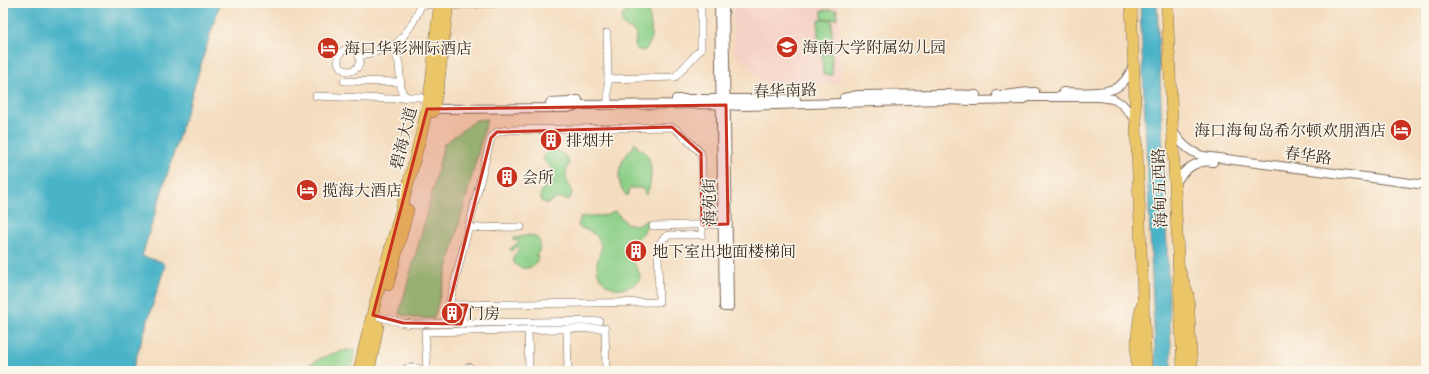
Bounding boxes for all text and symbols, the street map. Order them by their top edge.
school or university icon: 海南大学附属幼儿园 [774,34,800,60]
hotel icon: 海口华彩洲际酒店 [315,35,341,61]
place label: 海南大学附属幼儿园 [802,38,946,61]
place label: 海口华彩洲际酒店 [344,39,472,62]
street label: 春华南路 [753,80,817,105]
street label: 碧海大道 [387,105,424,172]
hotel icon: 海口海甸岛希尔顿欢朋酒店 [1388,117,1414,143]
place label: 海口海甸岛希尔顿欢朋酒店 [1194,121,1386,144]
building icon: 排烟井 [538,127,564,153]
place label: 排烟井 [566,131,614,154]
street label: 春华路 [1282,143,1333,172]
street label: 海甸五西路 [1149,148,1174,228]
building icon: 会所 [494,164,520,190]
place label: 会所 [522,168,554,191]
hotel icon: 揽海大酒店 [294,177,320,203]
street label: 海苑街 [700,178,723,226]
place label: 揽海大酒店 [322,181,402,204]
building icon: 地下室出地面楼梯间 [623,238,649,264]
place label: 地下室出地面楼梯间 [652,242,796,265]
building icon: 门房 [439,300,465,326]
place label: 门房 [468,304,500,327]

